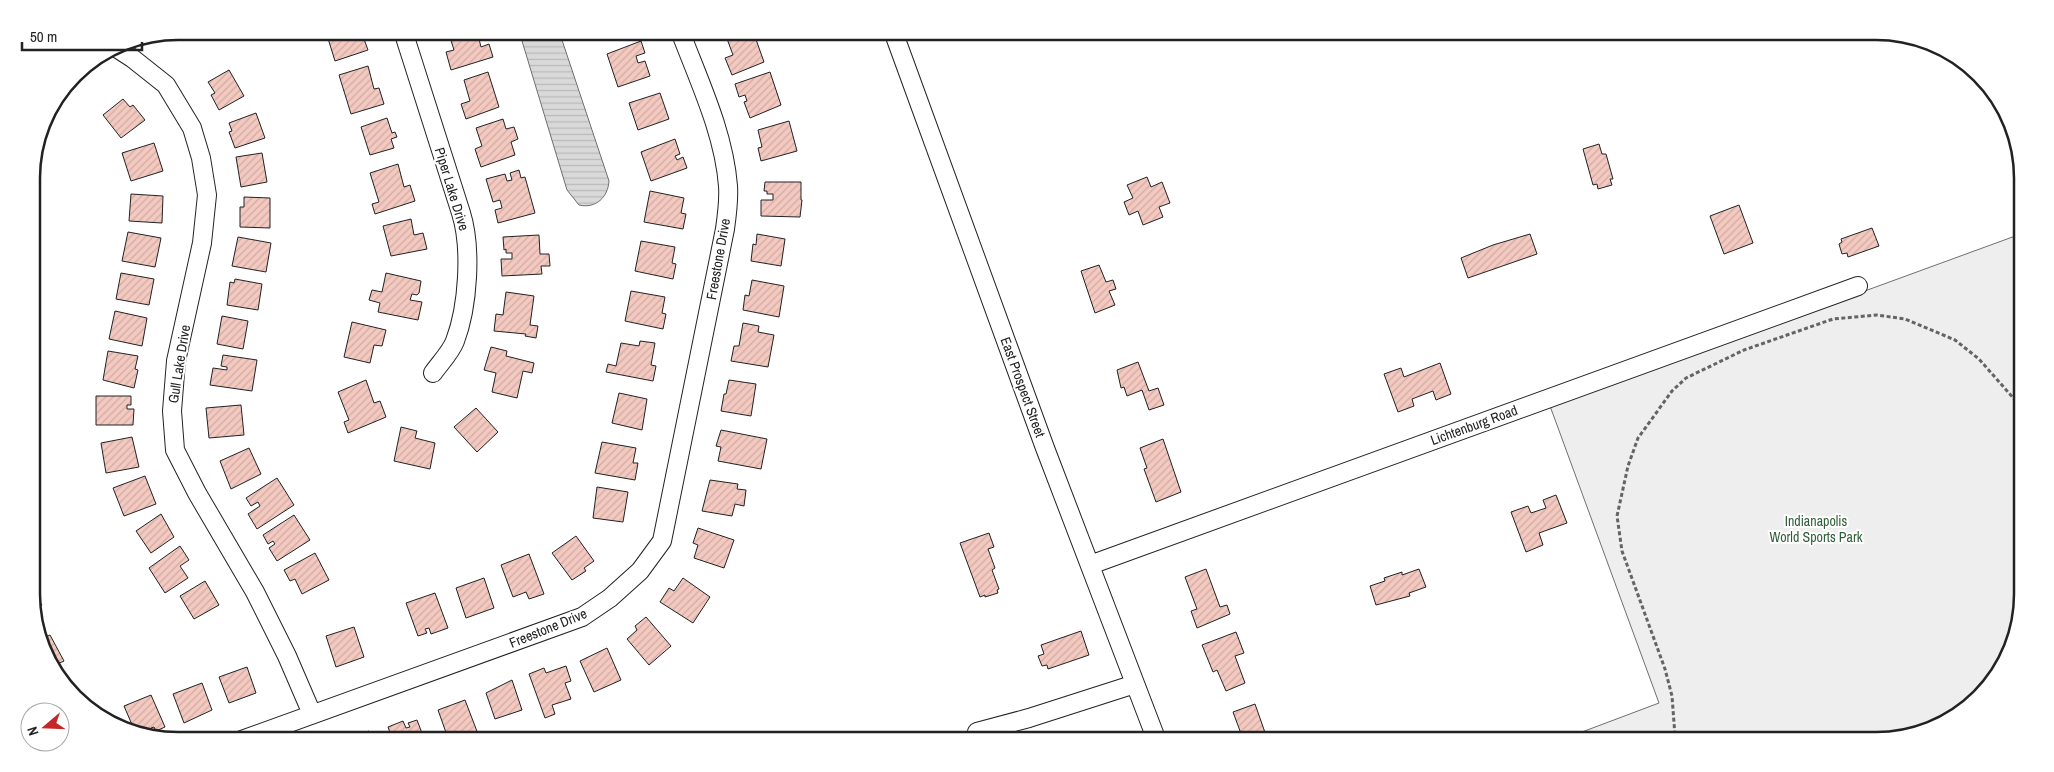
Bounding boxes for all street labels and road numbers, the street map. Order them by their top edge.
street label: Piper Lake Drive [431,145,473,233]
street label: Freestone Drive [702,217,734,301]
street label: Gull Lake Drive [164,324,194,404]
street label: East Prospect Street [997,334,1049,440]
street label: Lichtenburg Road [1428,401,1520,449]
street label: Freestone Drive [506,604,590,652]

